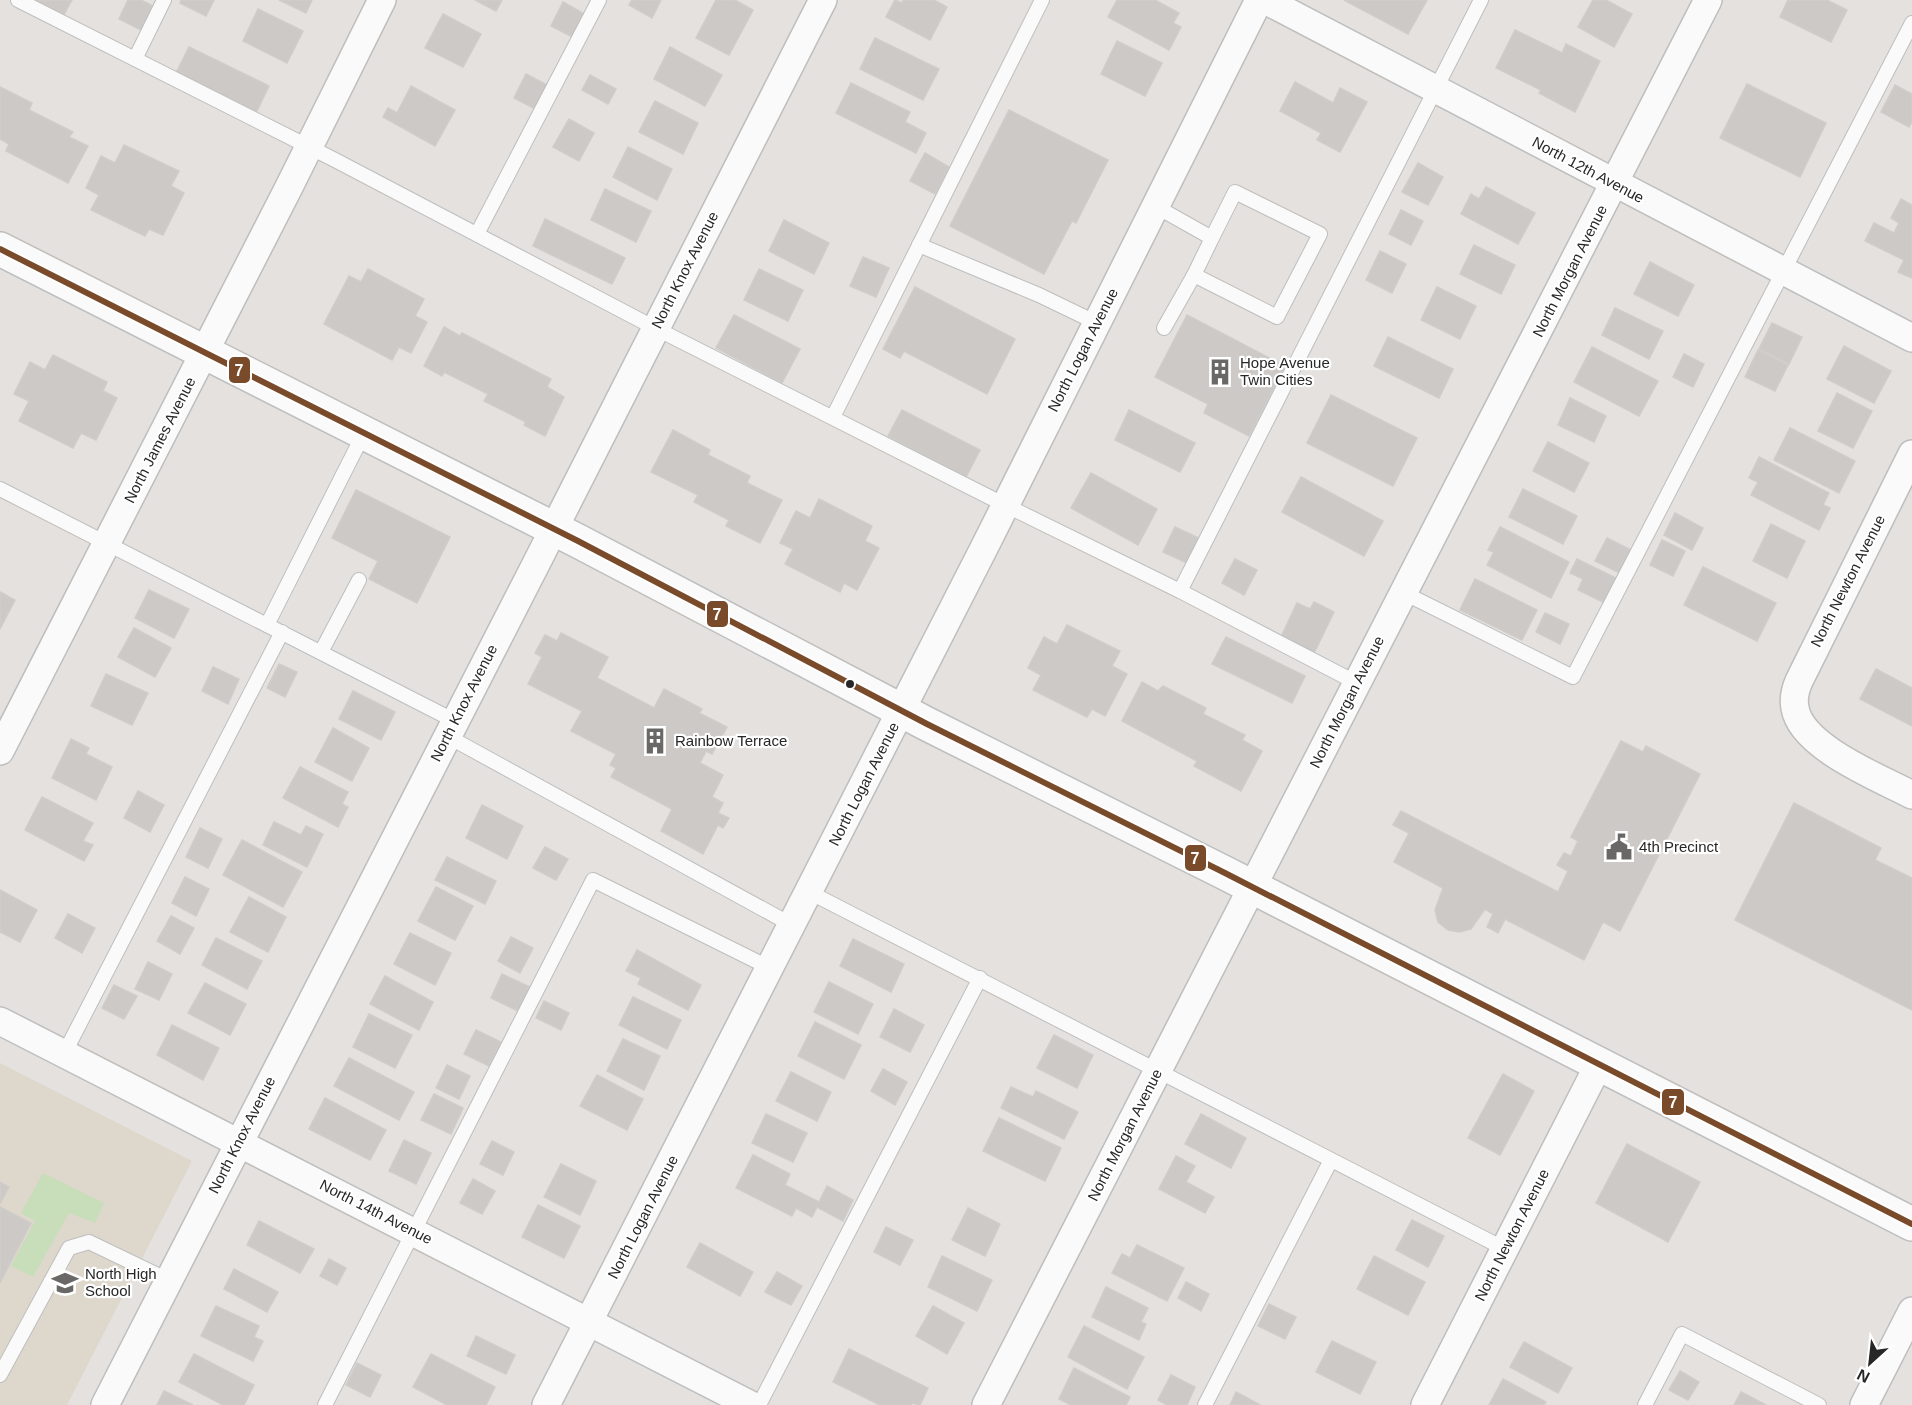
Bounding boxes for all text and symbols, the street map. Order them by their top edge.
street label: North 12th Avenue [1530,133,1647,206]
street label: North Morgan Avenue [1529,202,1610,340]
street label: North Knox Avenue [648,208,721,331]
street label: North Logan Avenue [1044,285,1121,414]
place label: Hope Avenue Twin Cities [1240,354,1330,388]
line badge: 7 [228,356,251,384]
building icon: Hope Avenue Twin Cities [1205,357,1235,387]
text: 7 [235,362,244,379]
street label: North James Avenue [120,374,199,506]
street label: North Newton Avenue [1807,512,1888,650]
line badge: 7 [706,600,729,628]
text: 7 [713,606,722,623]
street label: North Morgan Avenue [1306,633,1387,771]
street label: North Knox Avenue [427,641,500,764]
unlabelled marker [844,678,856,690]
street label: North Logan Avenue [825,719,902,848]
building icon: Rainbow Terrace [640,726,670,756]
place label: Rainbow Terrace [675,732,787,749]
public building icon: 4th Precinct [1604,832,1634,862]
place label: 4th Precinct [1639,838,1719,855]
line badge: 7 [1184,844,1207,872]
text: 7 [1191,850,1200,867]
street label: North Morgan Avenue [1084,1066,1165,1204]
street label: North Knox Avenue [205,1073,278,1196]
line badge: 7 [1661,1088,1685,1116]
text: 7 [1669,1094,1678,1111]
street label: North Logan Avenue [604,1152,681,1281]
street label: North Newton Avenue [1471,1166,1552,1304]
street label: North 14th Avenue [317,1176,435,1247]
place label: North High School [85,1265,157,1299]
school or university icon: North High School [50,1268,80,1298]
north arrow [1840,1333,1900,1393]
text: N [1854,1366,1872,1386]

